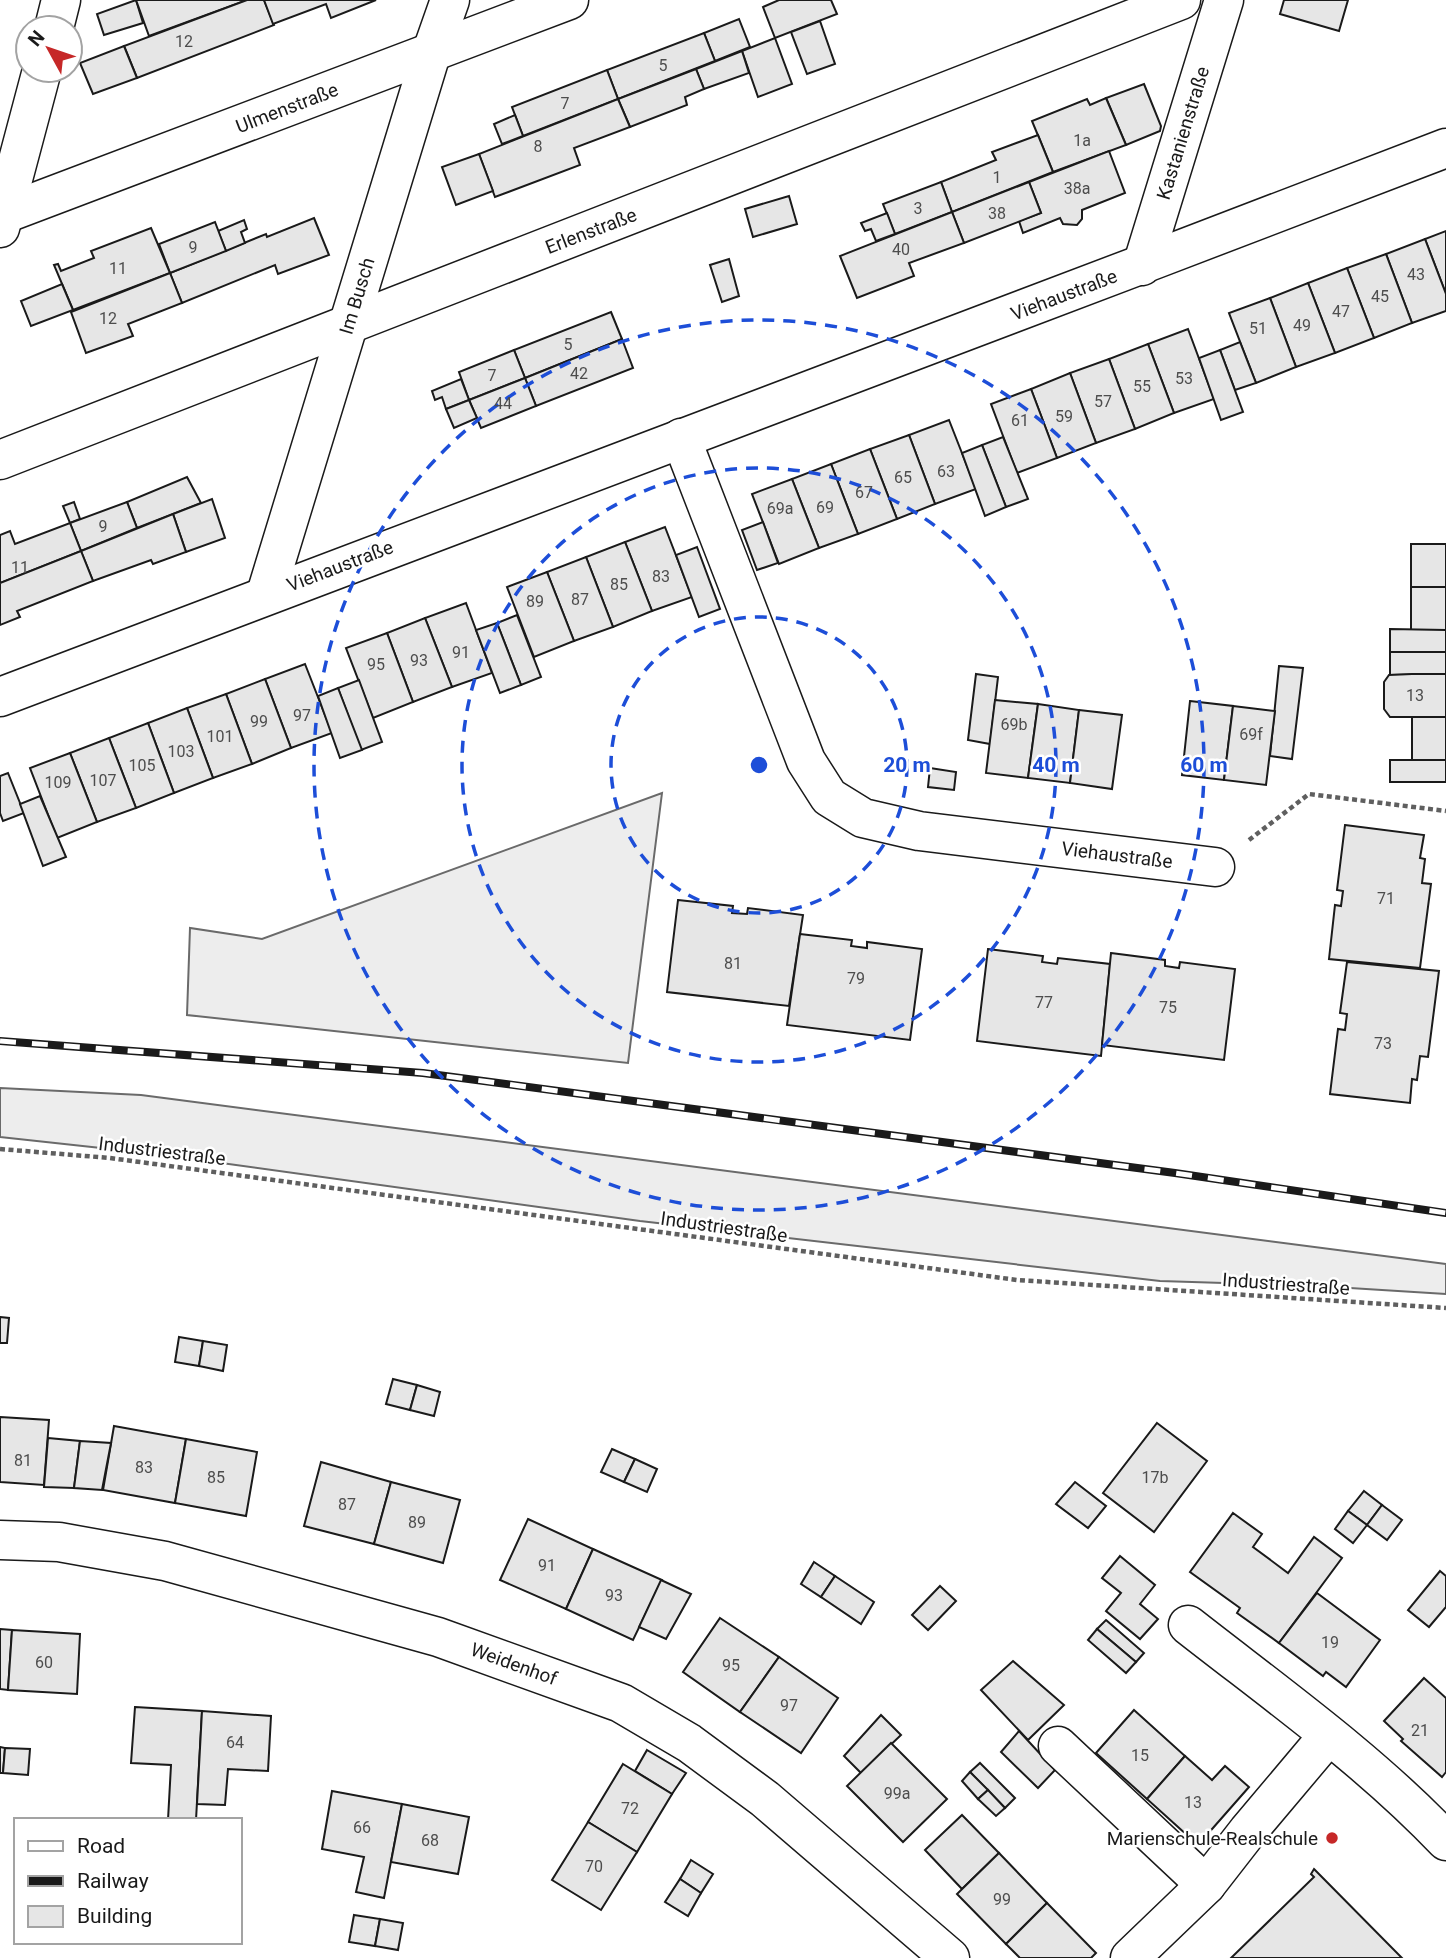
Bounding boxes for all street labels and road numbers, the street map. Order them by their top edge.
street label: Kastanienstraße [1152,64,1214,202]
street label: Ulmenstraße [232,78,342,138]
street label: Erlenstraße [542,203,640,259]
street label: Im Busch [334,255,380,337]
street label: Viehaustraße [1008,264,1120,326]
street label: Viehaustraße [284,535,396,597]
street label: Viehaustraße [1060,837,1174,873]
street label: Industriestraße [97,1132,227,1170]
street label: Industriestraße [659,1207,789,1247]
street label: Industriestraße [1221,1268,1351,1300]
street label: Weidenhof [468,1638,561,1690]

